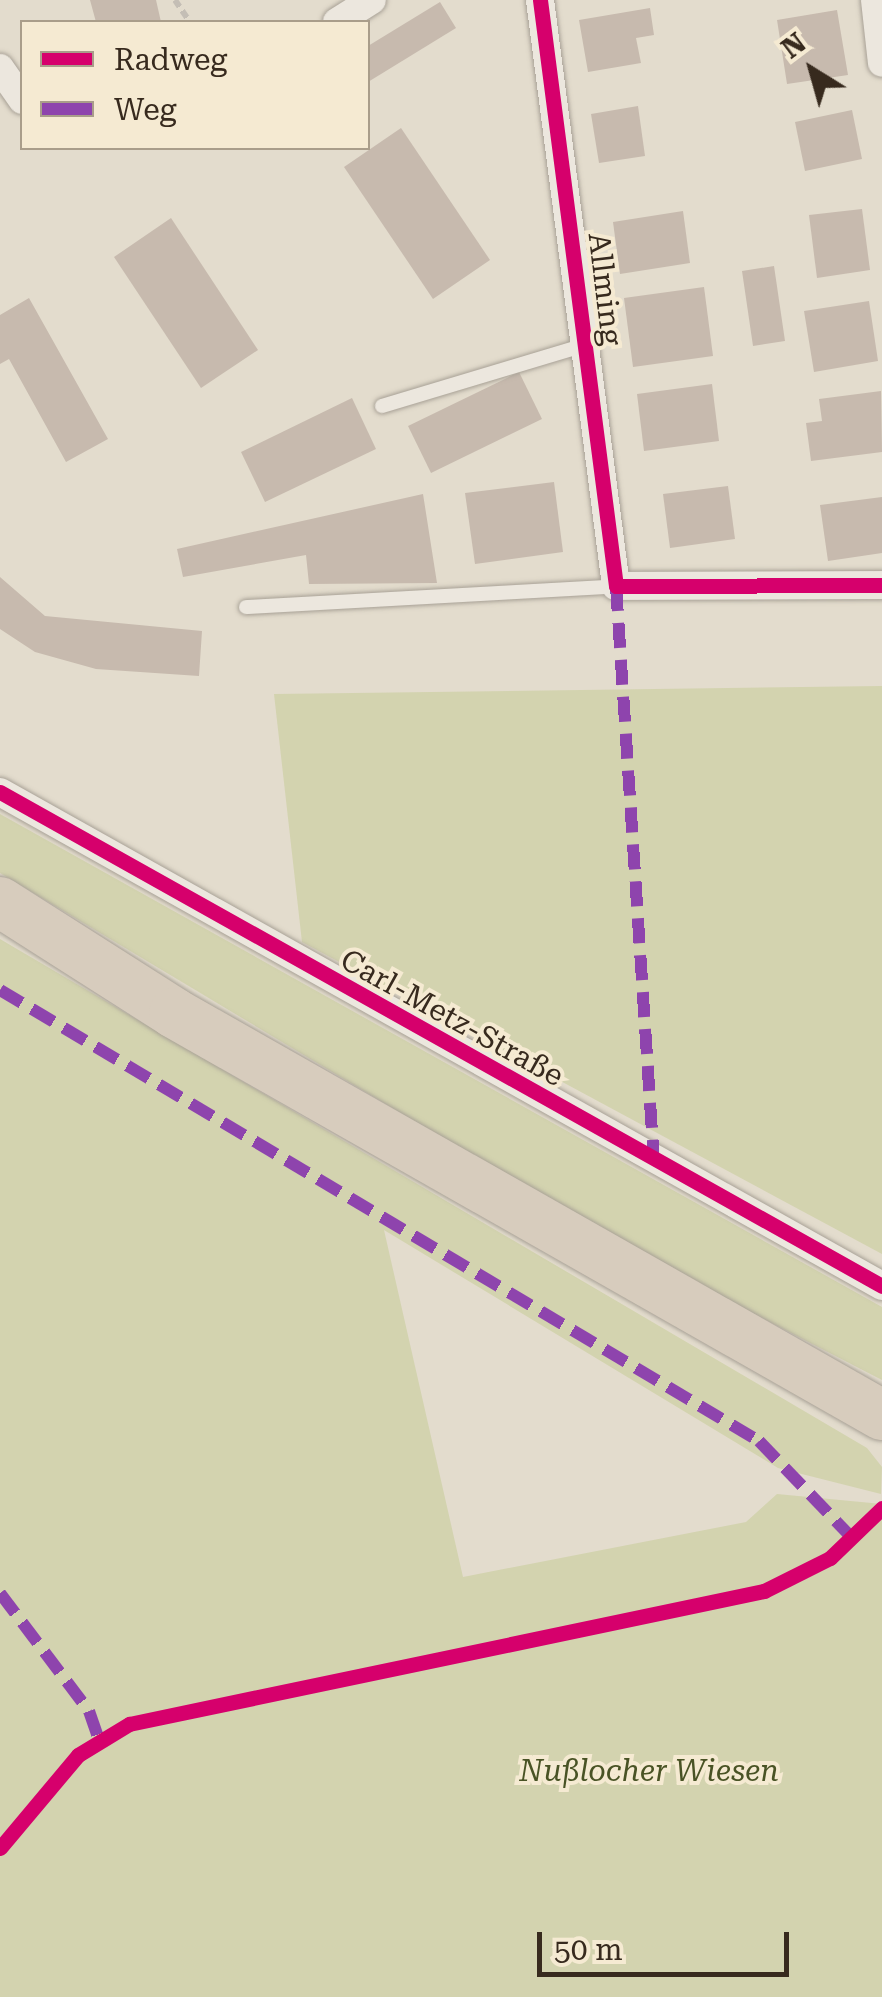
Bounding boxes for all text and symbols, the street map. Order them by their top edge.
legend [20,20,370,150]
north arrow [762,20,862,120]
text: N [775,26,812,65]
text: Radweg [114,42,227,77]
text: Weg [114,92,177,127]
street label: Allming [580,231,630,347]
street label: Carl-Metz-Straße [334,942,570,1094]
park label: Nußlocher Wiesen [519,1753,779,1789]
scale bar [542,1912,794,1974]
text: 50 m [554,1932,623,1967]

